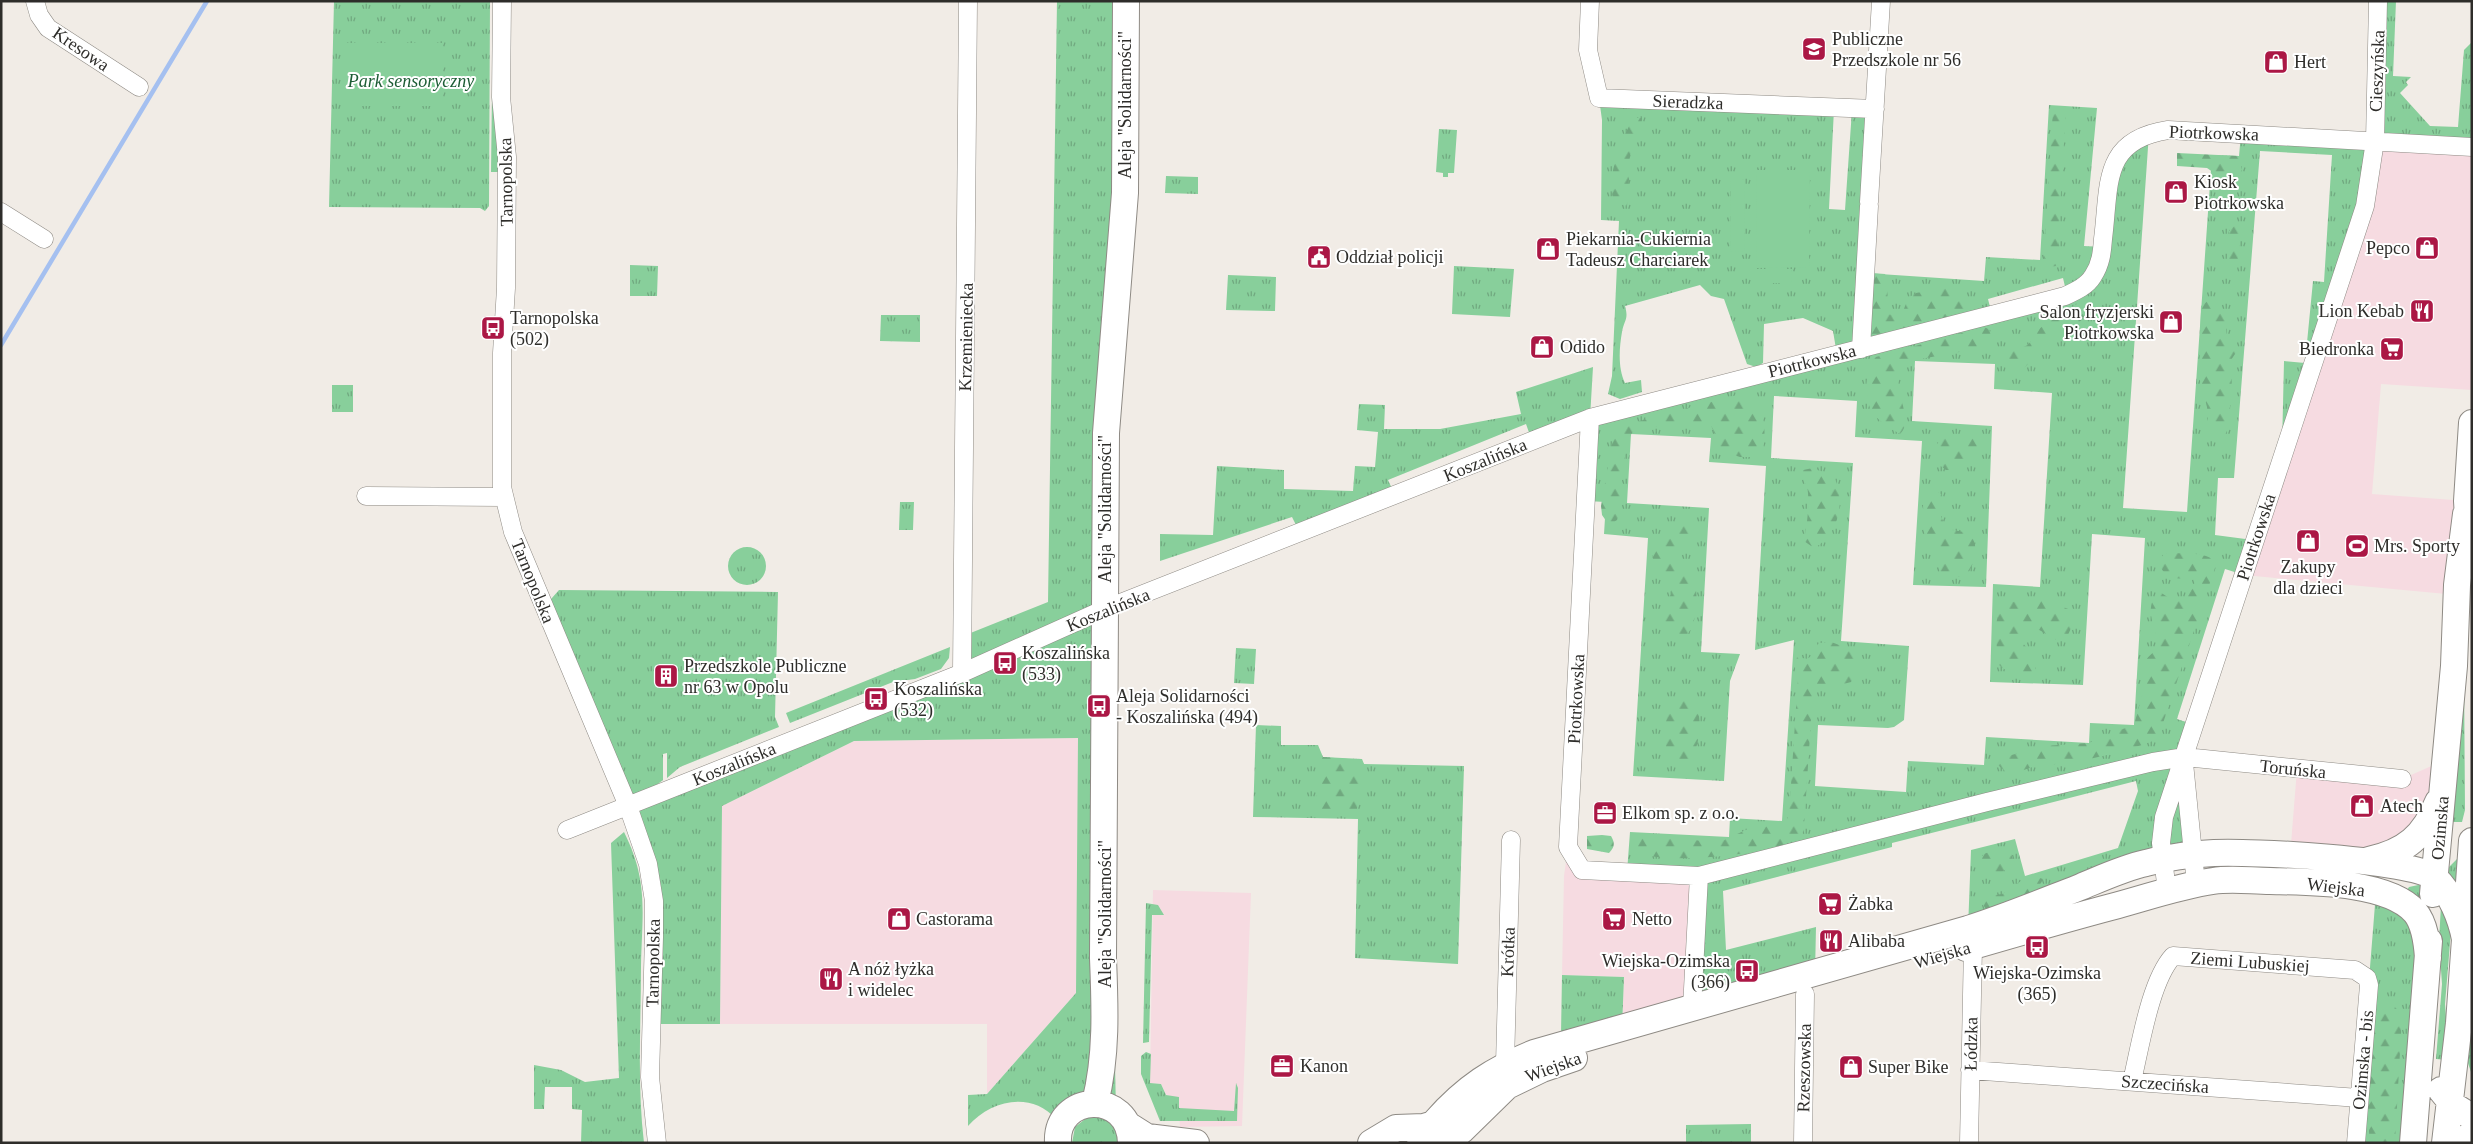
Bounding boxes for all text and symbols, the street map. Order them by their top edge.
street label: Kresowa [49,23,113,75]
place label: Publiczne Przedszkole nr 56 [1832,29,1961,70]
street label: Cieszyńska [2366,30,2388,112]
street label: Aleja "Solidarności" [1115,31,1135,179]
school or university icon: Publiczne Przedszkole nr 56 [1801,36,1827,62]
shop icon: Hert [2263,49,2289,75]
place label: Hert [2294,52,2326,72]
park label: Park sensoryczny [347,71,474,91]
street label: Sieradzka [1652,91,1724,113]
street label: Piotrkowska [2169,121,2259,145]
street label: Tarnopolska [495,137,517,227]
place label: Kiosk Piotrkowska [2194,172,2284,213]
shop icon: Kiosk Piotrkowska [2163,179,2189,205]
place label: Piekarnia-Cukiernia Tadeusz Charciarek [1566,229,1711,270]
shop icon: Pepco [2414,235,2440,261]
shop icon: Piekarnia-Cukiernia Tadeusz Charciarek [1535,236,1561,262]
place label: Pepco [2366,238,2410,258]
public building icon: Oddział policji [1306,244,1332,270]
place label: Oddział policji [1336,247,1443,267]
street label: Krzemieniecka [955,282,977,392]
restaurant icon: Lion Kebab [2409,298,2435,324]
place label: Lion Kebab [2319,301,2404,321]
place label: Salon fryzjerski Piotrkowska [2040,302,2154,343]
place label: Tarnopolska (502) [510,308,599,350]
shop icon: Salon fryzjerski Piotrkowska [2158,309,2184,335]
bus stop icon: Tarnopolska (502) [480,315,506,341]
shop icon: Odido [1529,334,1555,360]
supermarket icon: Biedronka [2379,336,2405,362]
place label: Odido [1560,337,1605,357]
place label: Biedronka [2299,339,2374,359]
street label: Piotrkowska [1766,340,1858,382]
street label: Koszalińska [1440,434,1530,486]
street label: Aleja "Solidarności" [1095,435,1115,583]
street label: Piotrkowska [2233,491,2279,583]
shop icon: Zakupy dla dzieci [2295,528,2321,554]
sports icon: Mrs. Sporty [2344,533,2370,559]
street label: Tarnopolska [507,536,559,626]
place label: Mrs. Sporty [2374,536,2460,556]
place label: Zakupy dla dzieci [2273,557,2343,598]
street label: Koszalińska [1063,584,1153,636]
place label: Koszalińska (533) [1022,643,1110,685]
bus stop icon: Koszalińska (533) [992,650,1018,676]
street label: Piotrkowska [1564,654,1588,744]
place label: Przedszkole Publiczne nr 63 w Opolu [684,656,846,697]
building icon: Przedszkole Publiczne nr 63 w Opolu [653,663,679,689]
place label: Koszalińska (532) [894,679,982,721]
bus stop icon: Koszalińska (532) [863,686,889,712]
place label: Aleja Solidarności - Koszalińska (494) [1116,686,1258,728]
bus stop icon: Aleja Solidarności - Koszalińska (494) [1086,693,1112,719]
street label: Koszalińska [689,738,779,790]
street label: Toruńska [2259,756,2327,782]
shop icon: Atech [2349,793,2375,819]
street label: Ozimska [2427,795,2453,861]
place label: Atech [2380,796,2423,816]
office icon: Elkom sp. z o.o. [1592,800,1618,826]
place label: Elkom sp. z o.o. [1622,803,1739,823]
street label: Aleja "Solidarności" [1095,840,1115,988]
street label: Wiejska [2306,874,2366,900]
supermarket icon: Żabka [1817,891,1843,917]
place label: Żabka [1848,894,1893,914]
shop icon: Castorama [886,906,912,932]
supermarket icon: Netto [1601,906,1627,932]
place label: Castorama [916,909,993,929]
place label: Netto [1632,909,1672,929]
street label: Tarnopolska [642,918,664,1008]
street label: Krótka [1497,927,1519,977]
restaurant icon: Alibaba [1818,928,1844,954]
place label: Alibaba [1848,931,1905,951]
bus stop icon: Wiejska-Ozimska (365) [2024,934,2050,960]
street label: Wiejska [1911,937,1973,973]
street label: Ziemi Lubuskiej [2190,948,2310,976]
place label: Wiejska-Ozimska (366) [1602,951,1730,993]
bus stop icon: Wiejska-Ozimska (366) [1734,958,1760,984]
place label: A nóż łyżka i widelec [848,959,934,1000]
place label: Wiejska-Ozimska (365) [1973,963,2101,1005]
restaurant icon: A nóż łyżka i widelec [818,966,844,992]
street label: Ozimska - bis [2349,1009,2377,1111]
street label: Łódzka [1961,1017,1981,1071]
street label: Rzeszowska [1793,1023,1815,1113]
street label: Wiejska [1522,1048,1584,1086]
office icon: Kanon [1269,1053,1295,1079]
shop icon: Super Bike [1838,1054,1864,1080]
place label: Kanon [1300,1056,1348,1076]
place label: Super Bike [1868,1057,1949,1077]
street label: Szczecińska [2120,1071,2210,1097]

